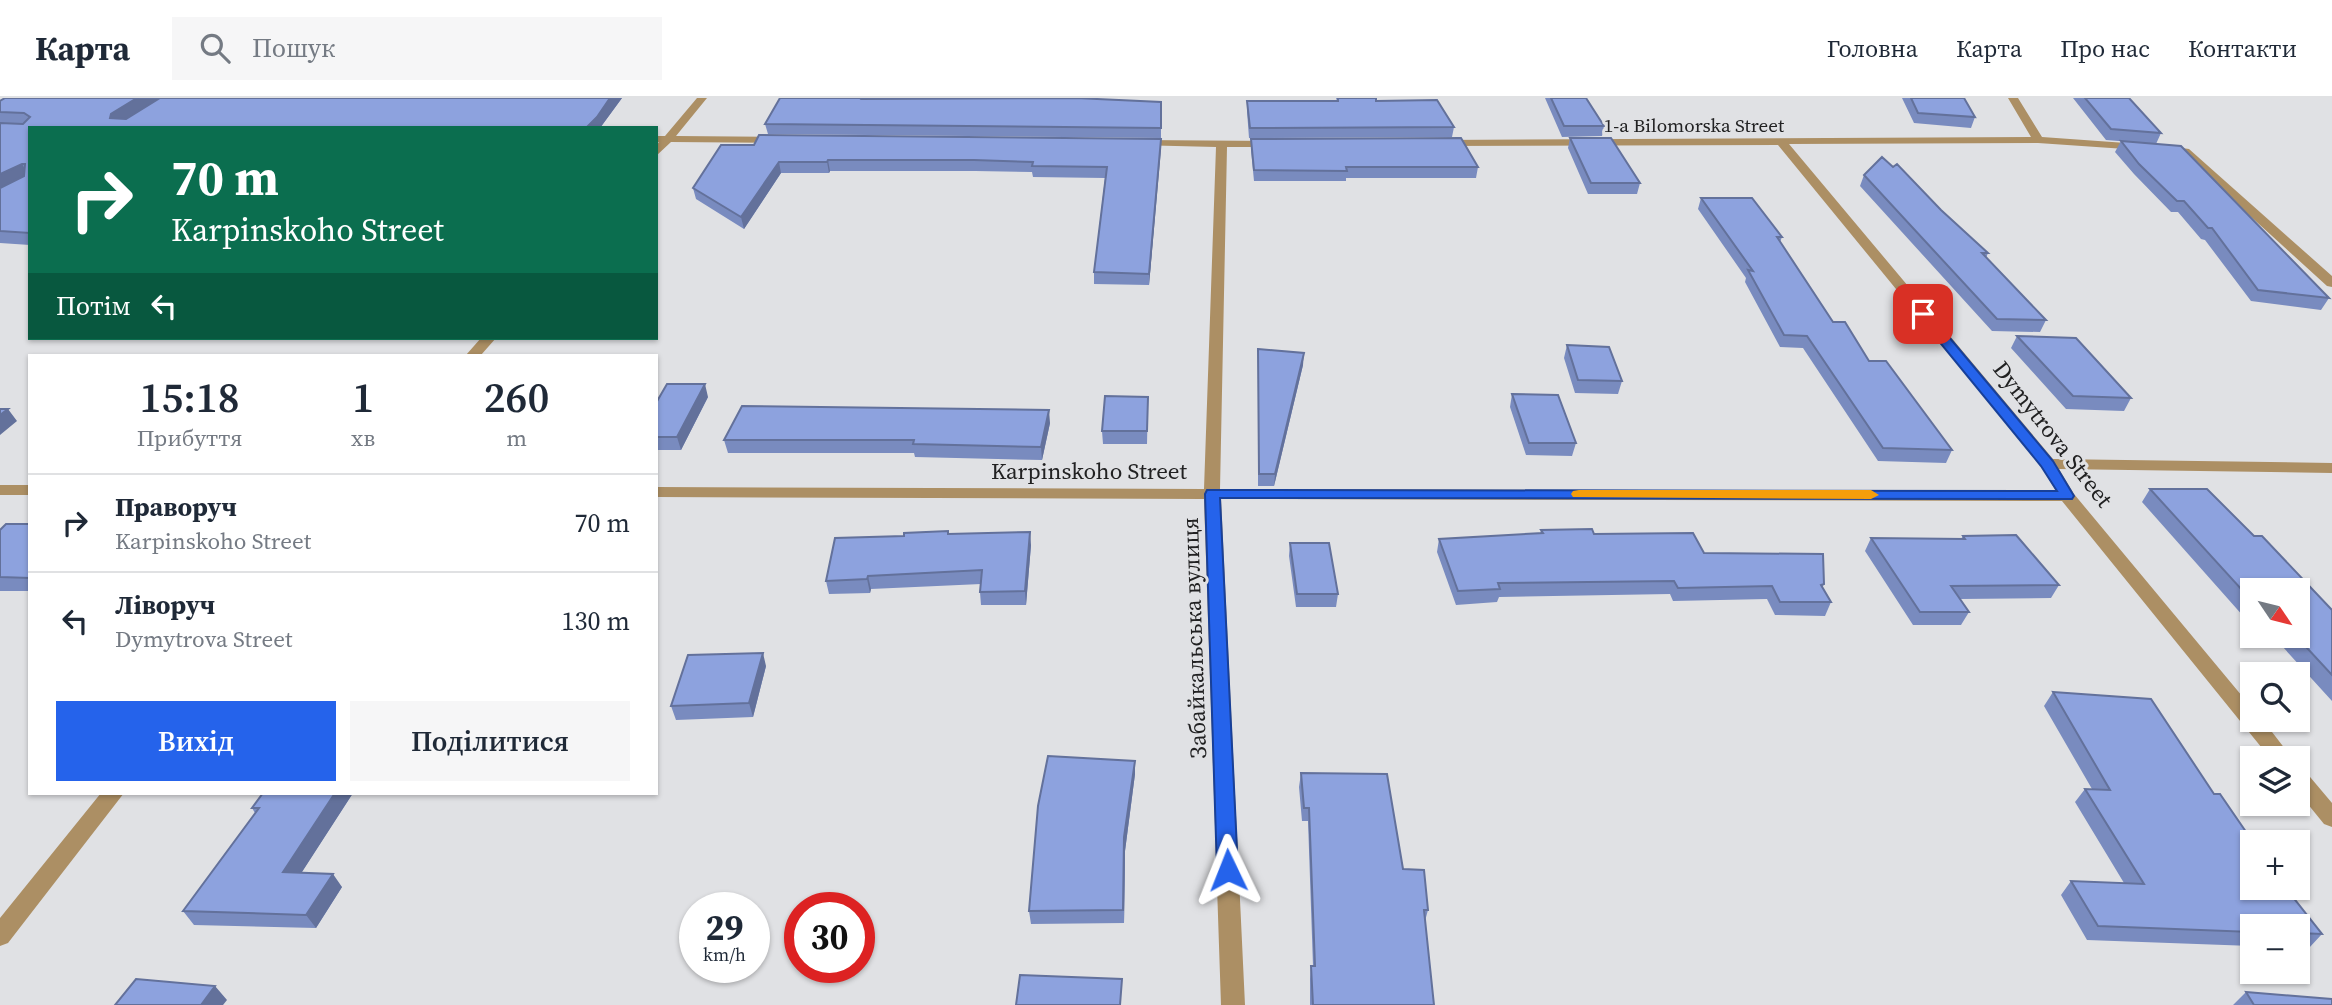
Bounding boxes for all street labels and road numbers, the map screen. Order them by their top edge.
street label: 1-a Bilomorska Street [1604,112,1785,138]
street label: Dymytrova Street [1986,354,2121,514]
street label: Karpinskoho Street [991,455,1188,487]
street label: Забайкальська вулиця [1174,517,1214,759]

